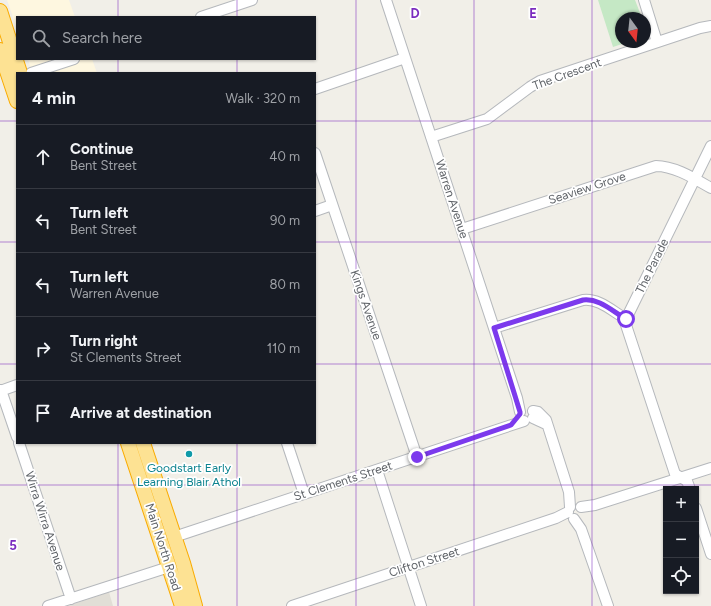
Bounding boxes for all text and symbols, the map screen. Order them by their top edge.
text: D [410,6,420,21]
text: E [529,6,537,21]
north arrow [615,12,651,48]
search box [16,16,316,60]
icon: search [30,27,52,49]
text: Search here [62,29,142,47]
street label: The Crescent [531,55,604,93]
text: 4 min [32,88,76,108]
text: Walk · 320 m [226,91,300,106]
text: Continue [70,140,133,158]
icon: ahead [32,146,54,168]
text: 40 m [269,149,300,164]
text: Bent Street [70,158,137,173]
street label: Warren Avenue [433,158,471,241]
street label: Seaview Grove [547,169,628,207]
text: Turn left [70,204,128,222]
icon: left [32,210,54,232]
text: 90 m [270,213,300,228]
text: Bent Street [70,222,137,237]
street label: The Parade [633,236,672,296]
text: Turn left [70,268,128,286]
street label: Kings Avenue [348,268,385,342]
icon: left [32,274,54,296]
text: 80 m [269,277,300,292]
text: Warren Avenue [70,286,159,301]
route start [617,310,635,328]
text: Turn right [70,332,138,350]
icon: right [32,338,54,360]
text: 110 m [267,341,300,356]
text: St Clements Street [70,350,181,365]
icon: arrive [32,402,54,424]
text: Arrive at destination [70,404,211,422]
route end [408,448,426,466]
marker: Goodstart Early Learning Blair Athol [184,449,194,459]
street label: St Clements Street [292,458,395,504]
place label: Goodstart Early Learning Blair Athol [137,461,241,489]
street label: Wirra Wirra Avenue [22,470,68,573]
map controls [663,486,699,594]
button: + [663,486,699,522]
street label: Main North Road [142,502,184,592]
button: − [663,522,699,558]
text: 5 [9,538,17,553]
street label: Clifton Street [387,544,461,580]
button: locate [663,558,699,594]

